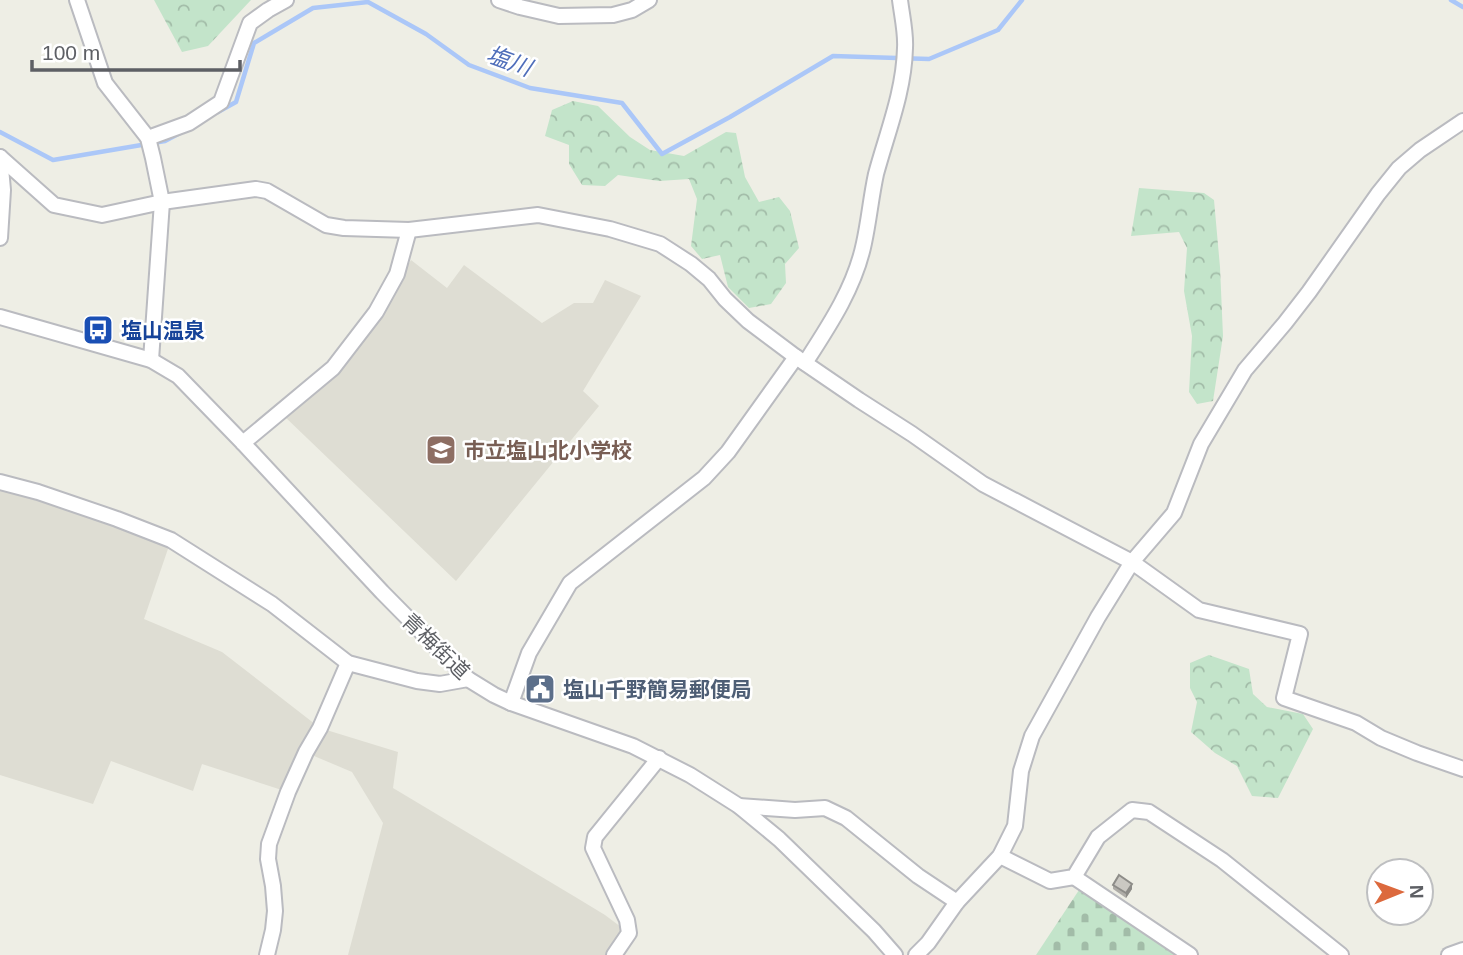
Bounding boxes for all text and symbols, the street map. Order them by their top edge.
scale bar [32,28,240,72]
text: 100 m [42,41,100,64]
water label: 塩川 [483,41,538,82]
bus stop icon: 塩山温泉 [81,313,115,347]
place label: 塩山温泉 [121,319,205,342]
school or university icon: 市立塩山北小学校 [424,433,458,467]
place label: 市立塩山北小学校 [464,439,632,462]
street label: 青梅街道 [398,609,474,683]
public building icon: 塩山千野簡易郵便局 [523,672,557,706]
place label: 塩山千野簡易郵便局 [563,678,752,701]
north arrow [1365,857,1435,927]
text: N [1406,885,1427,899]

